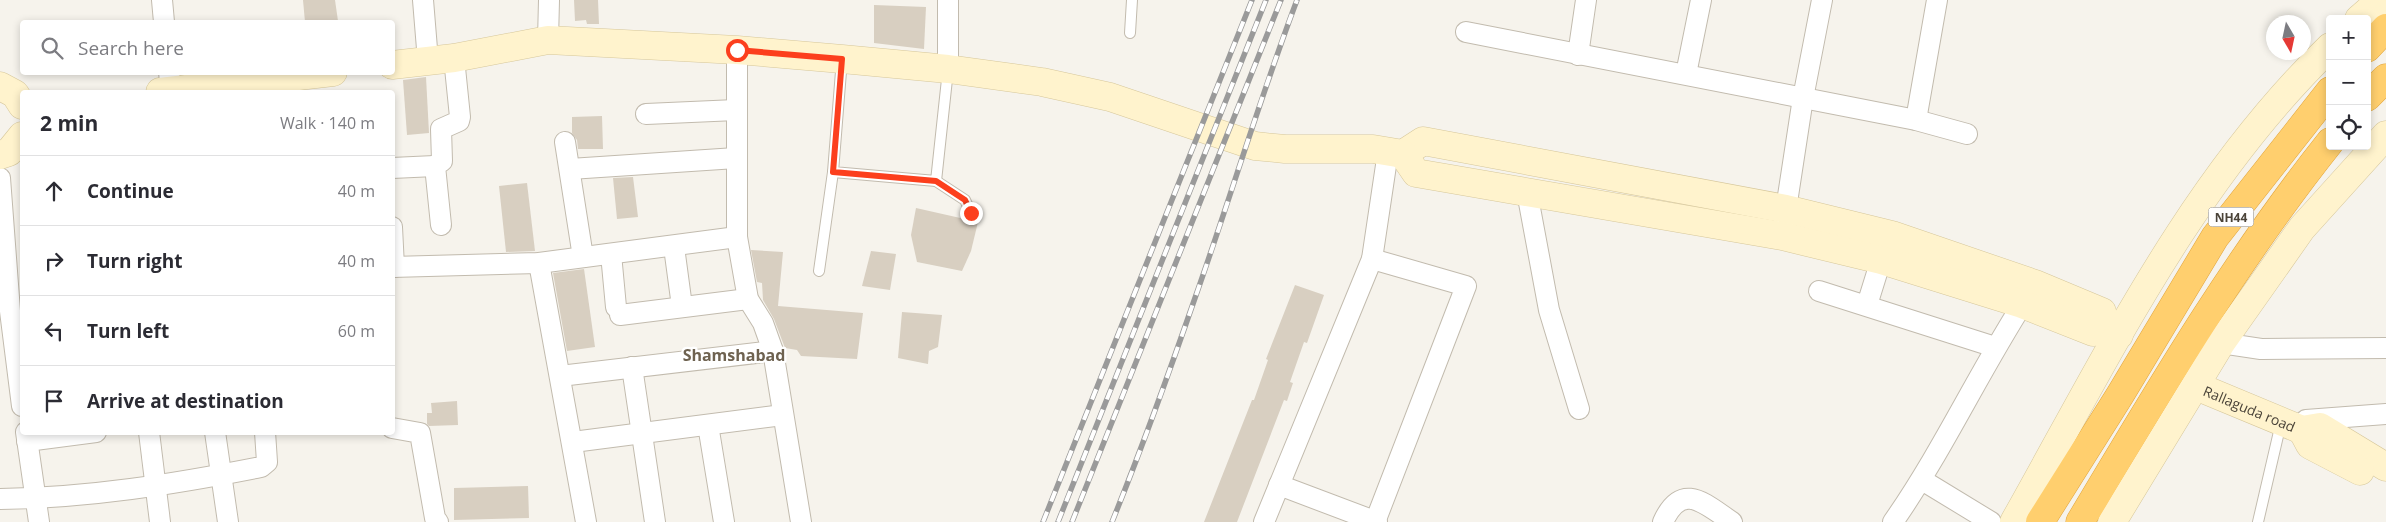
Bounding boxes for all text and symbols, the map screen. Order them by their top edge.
north arrow [2266,15,2311,60]
map controls [2326,15,2371,150]
button: + [2326,15,2371,60]
search box [20,20,395,75]
icon: search [38,34,66,62]
text: Search here [78,35,184,61]
route start [726,39,749,62]
button: − [2326,60,2371,105]
button: locate [2326,105,2371,150]
text: 2 min [40,109,98,137]
text: Walk · 140 m [280,112,375,134]
icon: ahead [40,177,68,205]
text: Continue [87,178,174,204]
text: 40 m [338,180,375,202]
route end [960,202,983,225]
road number: NH44 [2208,208,2254,226]
icon: right [40,247,68,275]
text: Turn right [87,248,182,274]
text: 40 m [338,250,375,272]
icon: left [40,317,68,345]
text: Turn left [87,318,169,344]
text: 60 m [338,320,375,342]
district label: Shamshabad [683,344,785,366]
street label: Rallaguda road [2201,381,2298,436]
icon: arrive [40,387,68,415]
text: Arrive at destination [87,388,284,414]

